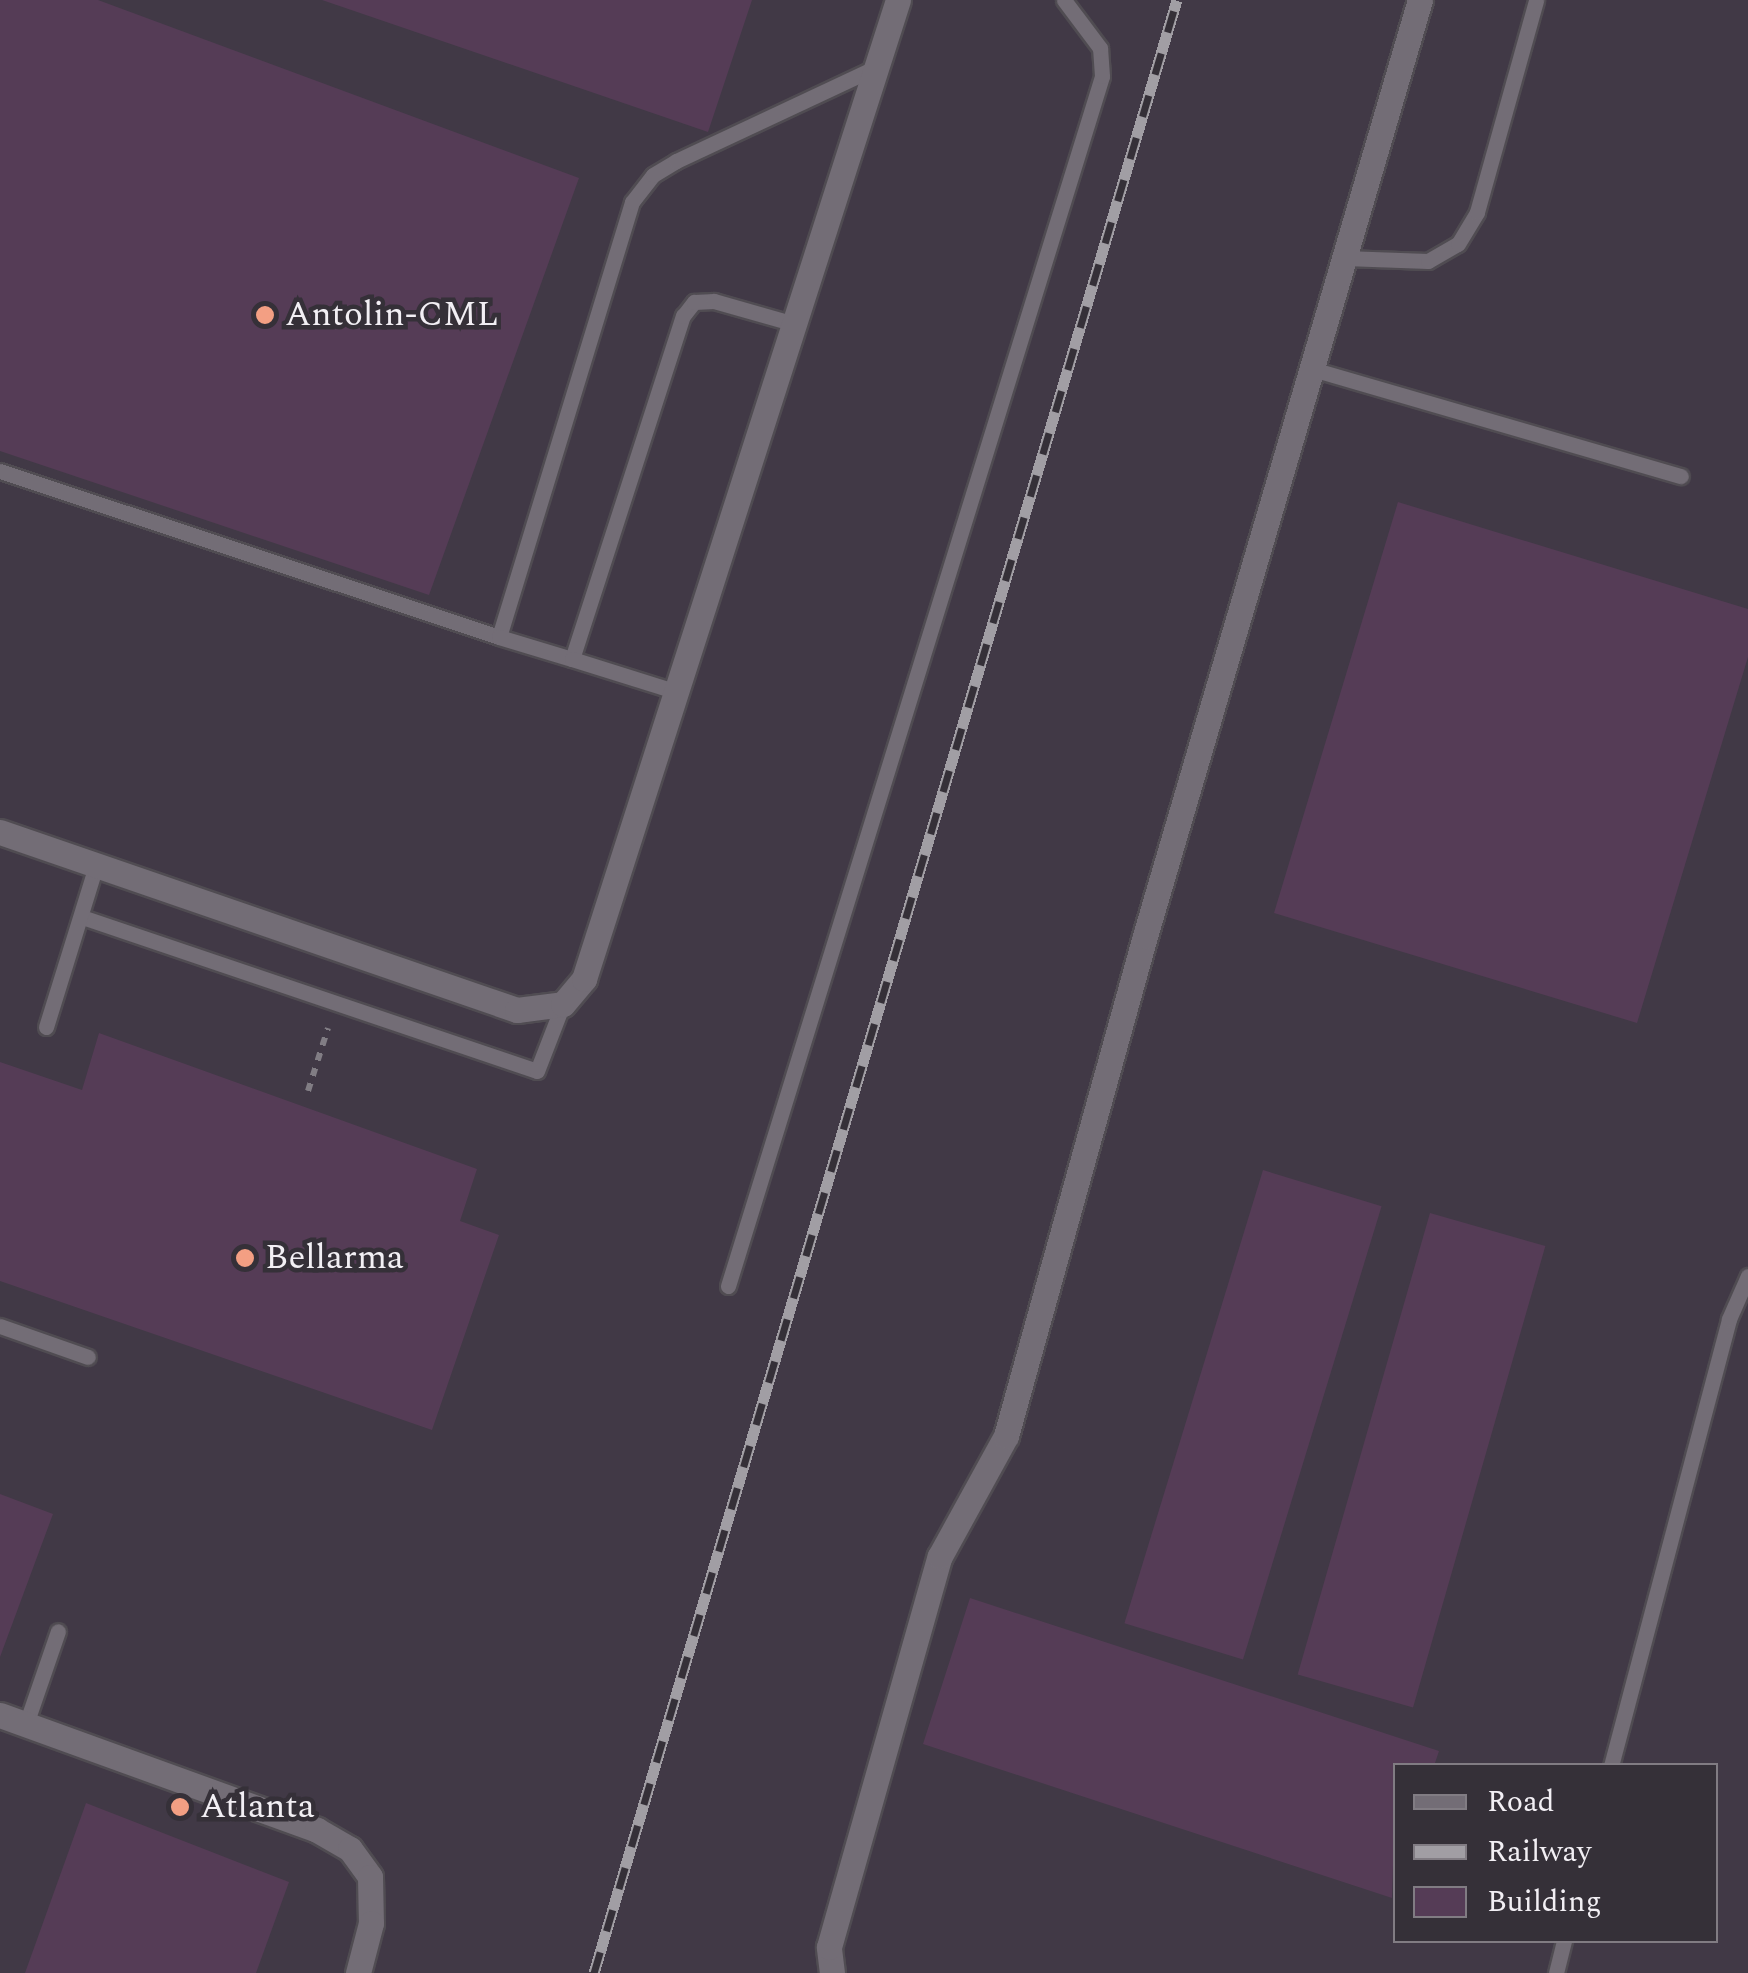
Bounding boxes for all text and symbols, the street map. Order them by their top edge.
place label: Antolin-CML [285,294,499,336]
marker: Antolin-CML [254,304,276,326]
place label: Bellarma [265,1237,404,1279]
marker: Bellarma [234,1247,256,1269]
legend [1393,1763,1718,1943]
text: Road [1487,1779,1555,1825]
place label: Atlanta [200,1786,315,1828]
marker: Atlanta [169,1796,191,1818]
text: Railway [1487,1829,1592,1875]
text: Building [1487,1879,1602,1925]

